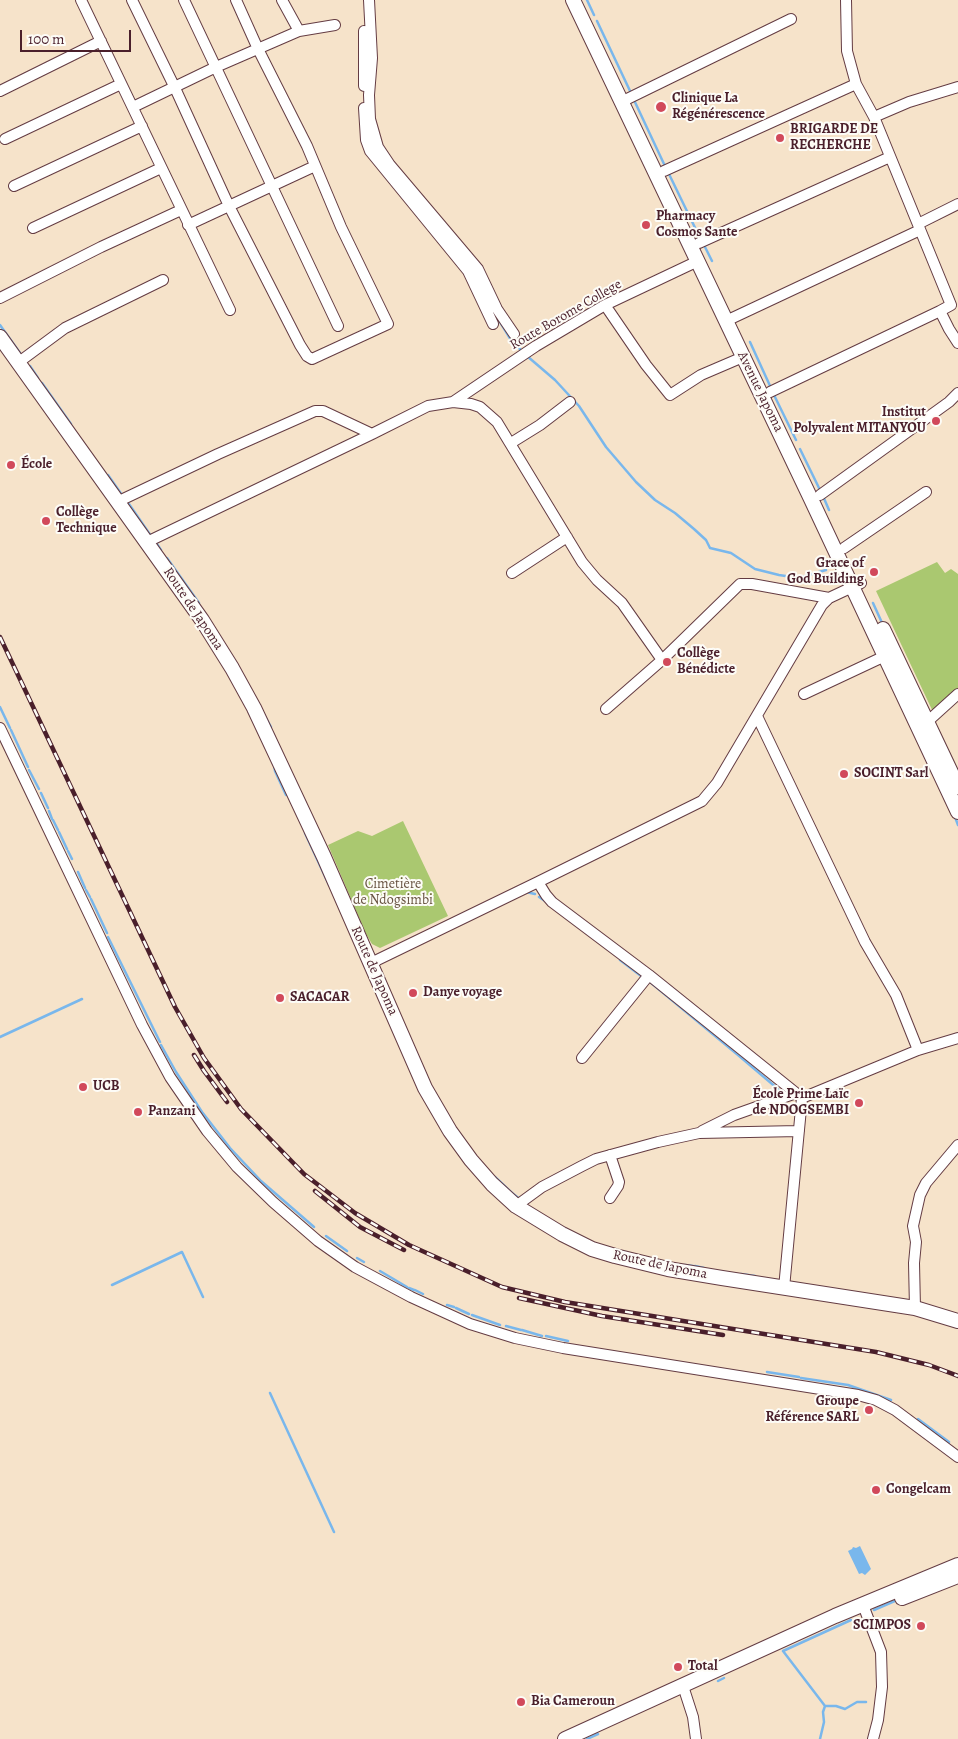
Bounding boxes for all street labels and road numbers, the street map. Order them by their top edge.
street label: Route Borome College [507,276,625,354]
street label: Avenue Japoma [733,349,787,435]
street label: Route de Japoma [159,564,227,654]
street label: Route de Japoma [347,924,401,1018]
street label: Route de Japoma [611,1247,709,1283]

